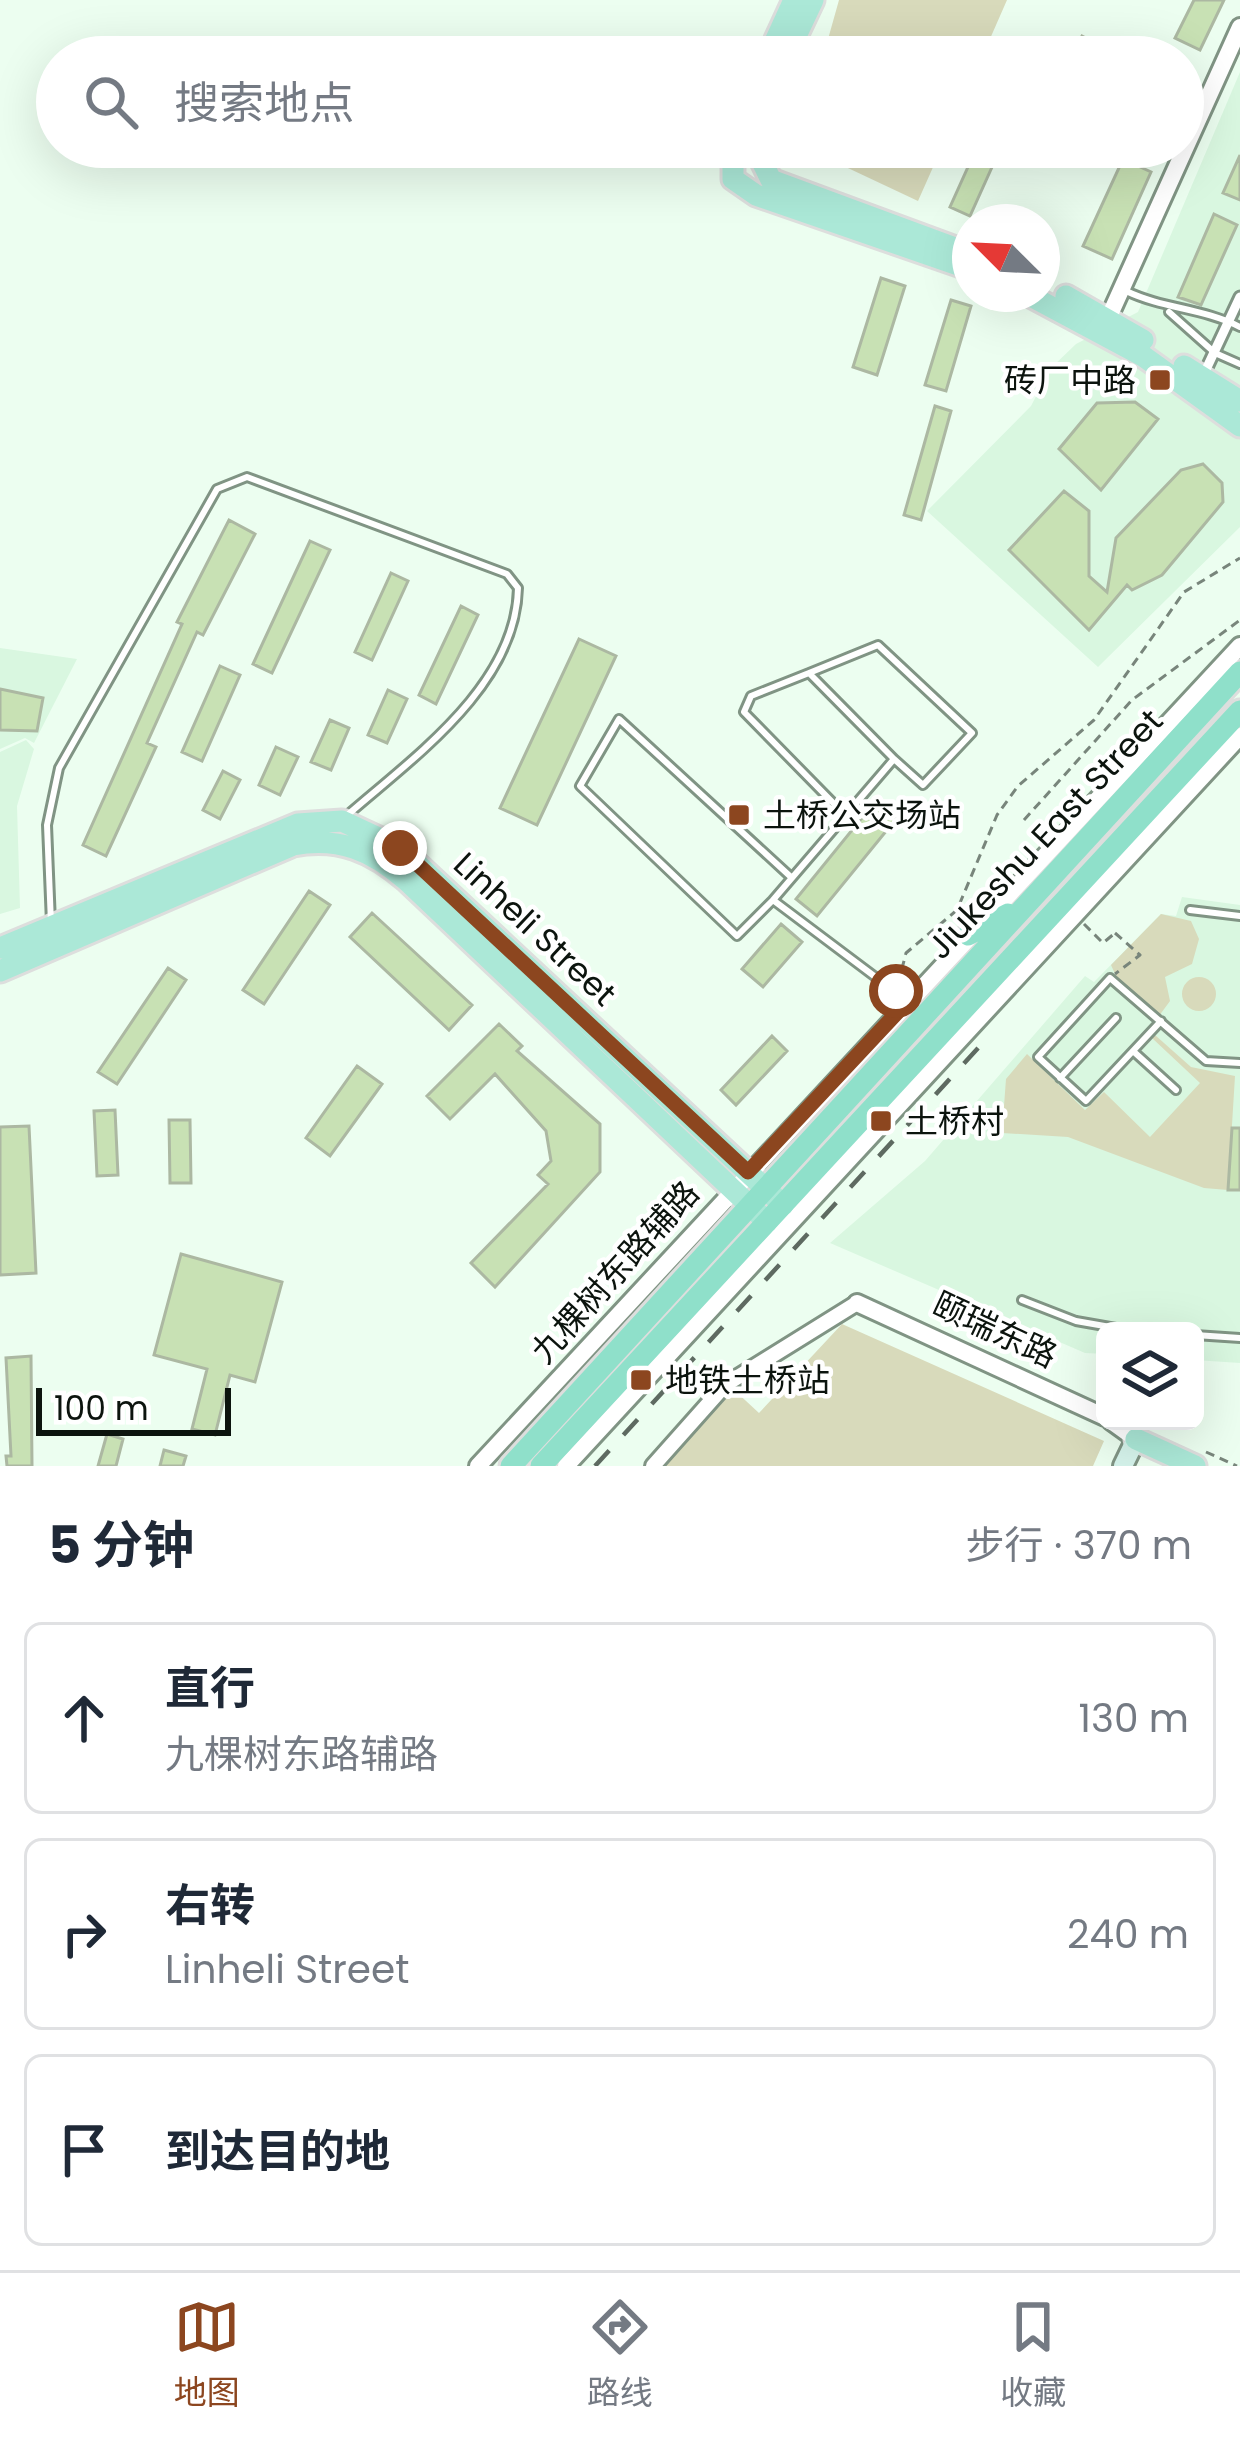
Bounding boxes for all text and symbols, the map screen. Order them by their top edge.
search box [36,36,1204,168]
icon: search [78,69,144,135]
text: 搜索地点 [174,72,354,135]
north arrow [952,204,1060,312]
place label: 砖厂中路 [1004,357,1136,404]
marker: 砖厂中路 [1147,367,1173,393]
street label: Jiukeshu East Street [917,699,1173,969]
place label: 土桥公交场站 [763,792,961,839]
marker: 土桥公交场站 [726,802,752,828]
route end [373,821,427,875]
street label: Linheli Street [443,841,627,1017]
route start [869,964,923,1018]
place label: 土桥村 [905,1098,1004,1145]
marker: 土桥村 [868,1108,894,1134]
street label: 九棵树东路辅路 [520,1170,710,1374]
street label: 颐瑞东路 [925,1281,1065,1379]
map controls [1096,1322,1204,1430]
button: layers [1096,1322,1204,1430]
place label: 地铁土桥站 [665,1357,830,1404]
marker: 地铁土桥站 [628,1367,654,1393]
scale bar [36,1382,231,1435]
text: 100 m [54,1385,149,1432]
text: 5 分钟 [48,1509,194,1581]
text: 步行 · 370 m [966,1518,1192,1573]
text: 直行 [165,1657,255,1720]
icon: ahead [51,1685,117,1751]
text: 130 m [1078,1691,1189,1746]
text: 九棵树东路辅路 [165,1727,438,1782]
text: 右转 [165,1874,255,1937]
icon: right [51,1901,117,1967]
text: 240 m [1067,1907,1189,1962]
text: Linheli Street [165,1942,409,1997]
icon: arrive [51,2117,117,2183]
text: 到达目的地 [165,2120,390,2183]
tab: 地图 [174,2294,240,2418]
tab: 路线 [587,2294,653,2418]
tab: 收藏 [1000,2294,1066,2418]

